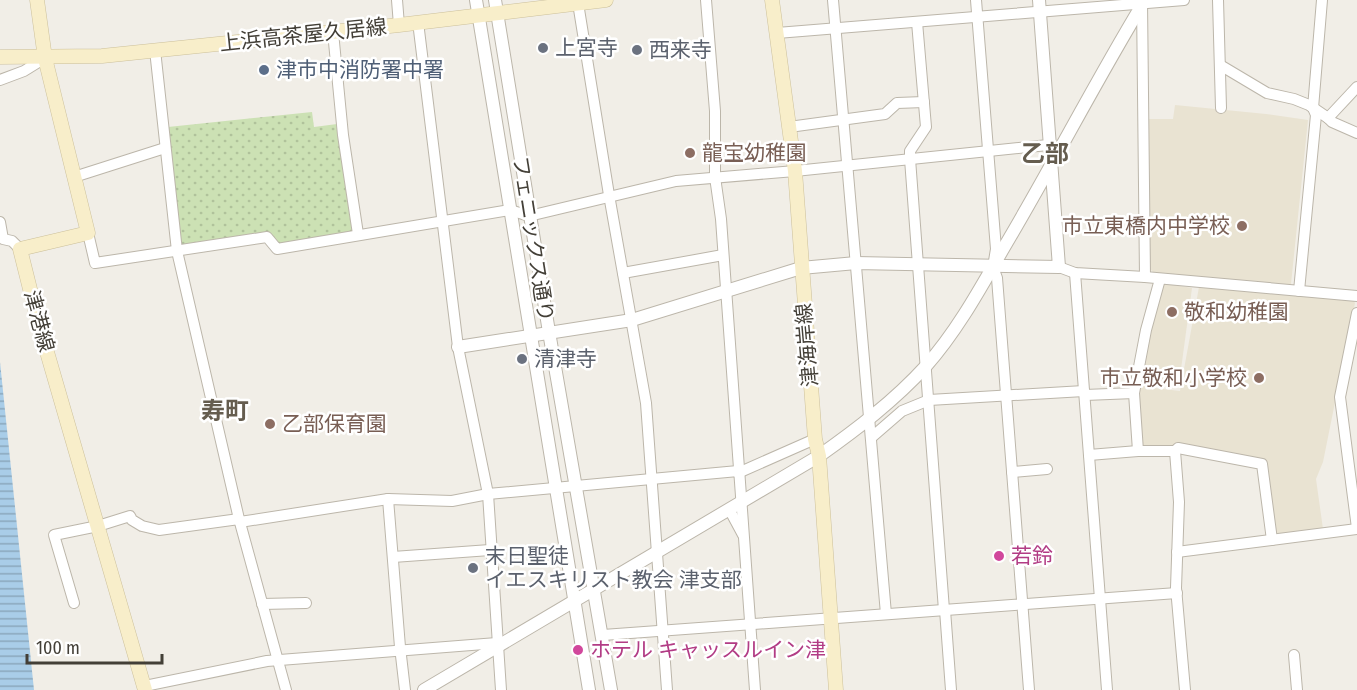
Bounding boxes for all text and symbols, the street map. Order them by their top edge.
street label: 上浜高茶屋久居線 [218,13,388,57]
place label: 上宮寺 [555,35,618,61]
place label: 西来寺 [649,37,712,63]
marker: 上宮寺 [536,41,550,55]
marker: 西来寺 [630,43,644,57]
place label: 津市中消防署中署 [276,57,444,83]
marker: 津市中消防署中署 [257,63,271,77]
place label: 龍宝幼稚園 [702,140,807,166]
district label: 乙部 [1021,140,1069,168]
marker: 龍宝幼稚園 [683,146,697,160]
street label: フェニックス通り [507,154,559,324]
place label: 市立東橋内中学校 [1062,213,1230,239]
marker: 市立東橋内中学校 [1235,219,1249,233]
street label: 津港線 [18,287,60,355]
place label: 敬和幼稚園 [1184,299,1289,325]
street label: 津海岸線 [790,302,824,388]
marker: 敬和幼稚園 [1165,305,1179,319]
place label: 清津寺 [534,346,597,372]
marker: 清津寺 [515,352,529,366]
place label: 市立敬和小学校 [1100,365,1247,391]
marker: 市立敬和小学校 [1252,371,1266,385]
district label: 寿町 [201,397,249,425]
place label: 乙部保育園 [282,411,387,437]
marker: 乙部保育園 [263,417,277,431]
place label: 末日聖徒 イエスキリスト教会 津支部 [485,543,742,593]
place label: 若鈴 [1011,543,1053,569]
marker: 若鈴 [992,549,1006,563]
marker: 末日聖徒 イエスキリスト教会 津支部 [466,561,480,575]
scale bar [27,627,162,665]
text: 100 m [36,637,80,659]
place label: ホテル キャッスルイン津 [590,637,826,663]
marker: ホテル キャッスルイン津 [571,643,585,657]

